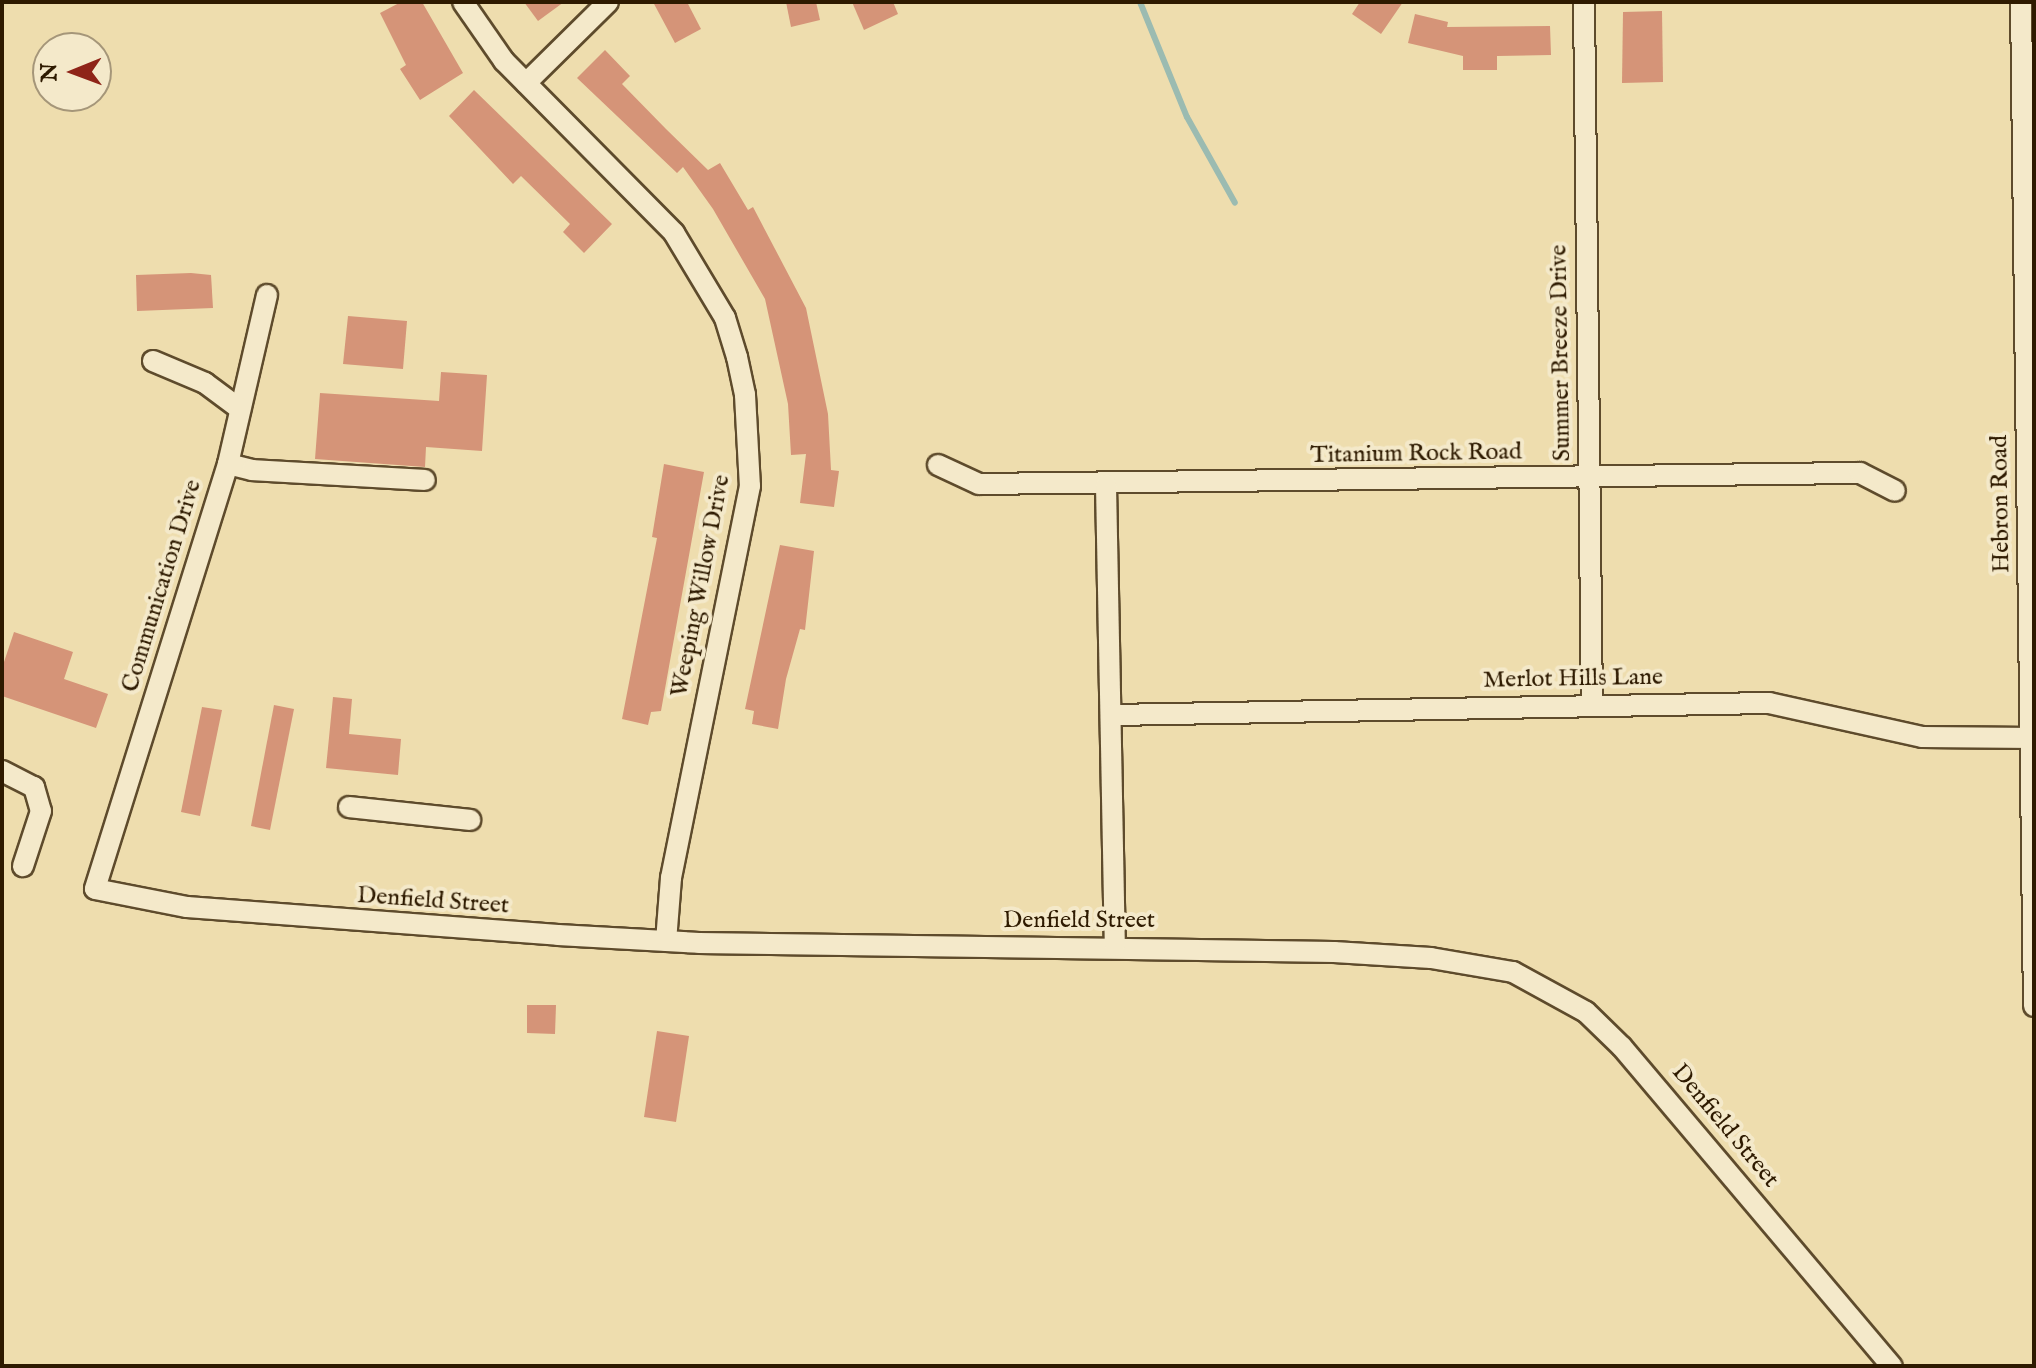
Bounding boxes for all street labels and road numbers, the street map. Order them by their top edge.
street label: Summer Breeze Drive [1545,244,1577,462]
street label: Hebron Road [1985,435,2017,573]
street label: Titanium Rock Road [1310,438,1522,470]
street label: Weeping Willow Drive [665,472,737,700]
street label: Communication Drive [116,476,208,696]
street label: Merlot Hills Lane [1483,663,1663,695]
street label: Denfield Street [356,881,510,921]
street label: Denfield Street [1003,907,1155,935]
street label: Denfield Street [1665,1058,1785,1194]

